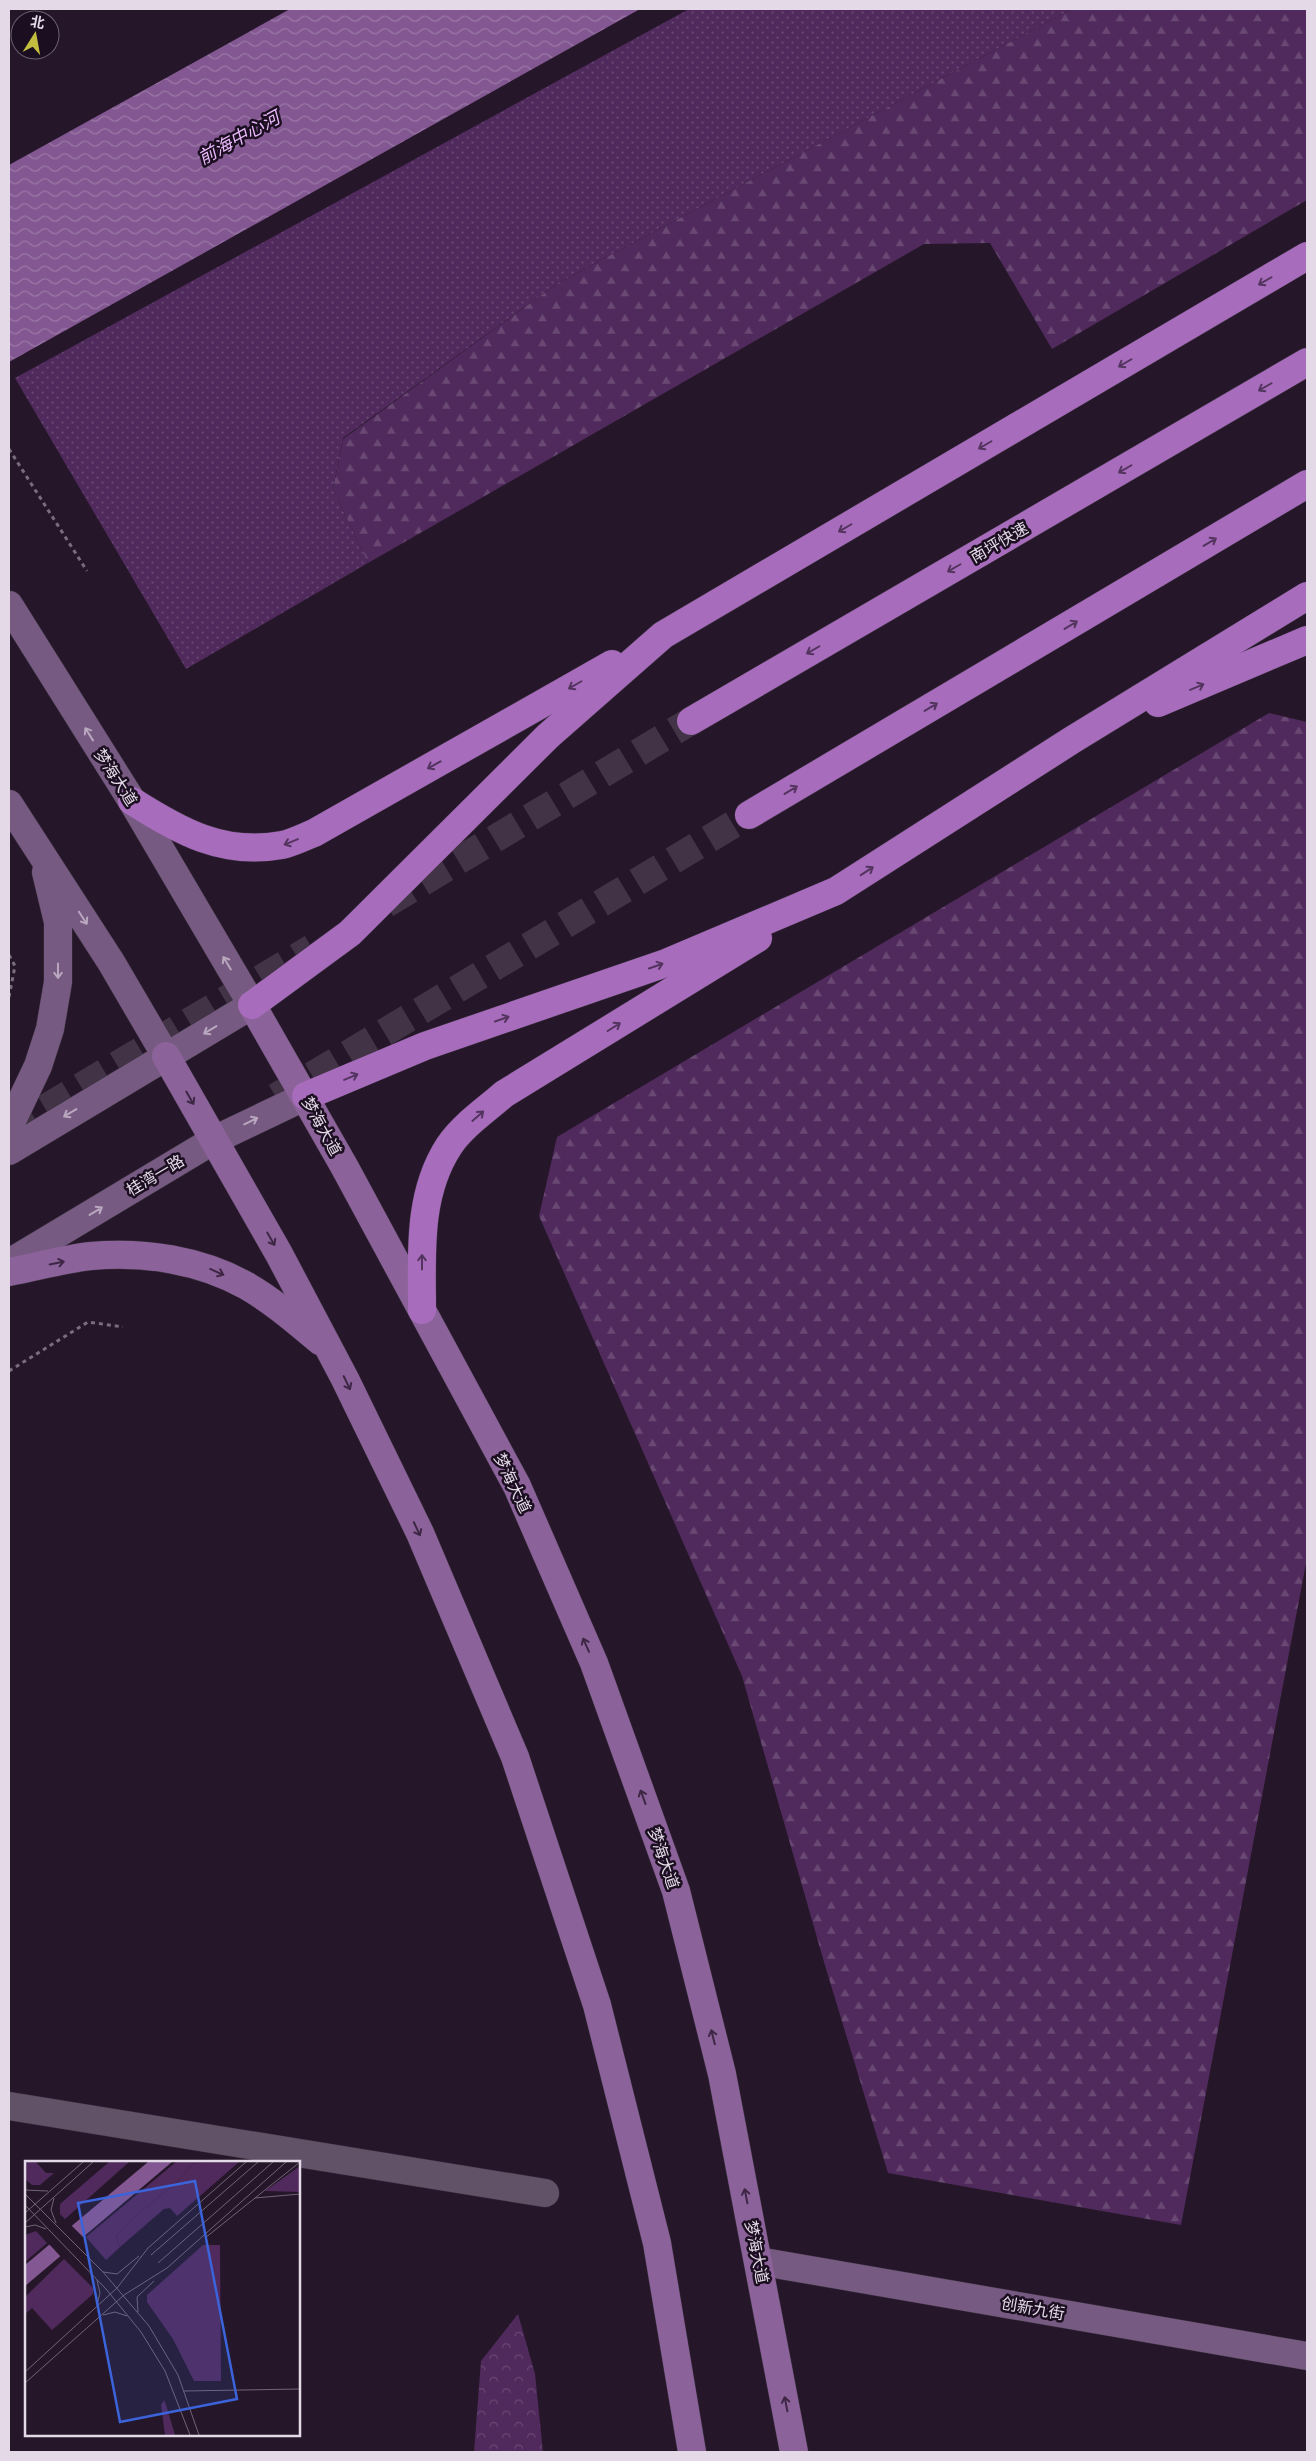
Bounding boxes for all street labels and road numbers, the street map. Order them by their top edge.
street label: 南坪快速 [967,519,1032,568]
street label: 梦海大道 [89,746,140,810]
street label: 梦海大道 [297,1094,345,1159]
street label: 桂湾一路 [123,1152,188,1201]
street label: 梦海大道 [489,1451,534,1517]
street label: 梦海大道 [643,1825,682,1892]
street label: 梦海大道 [740,2219,771,2286]
street label: 创新九街 [1000,2295,1066,2324]

